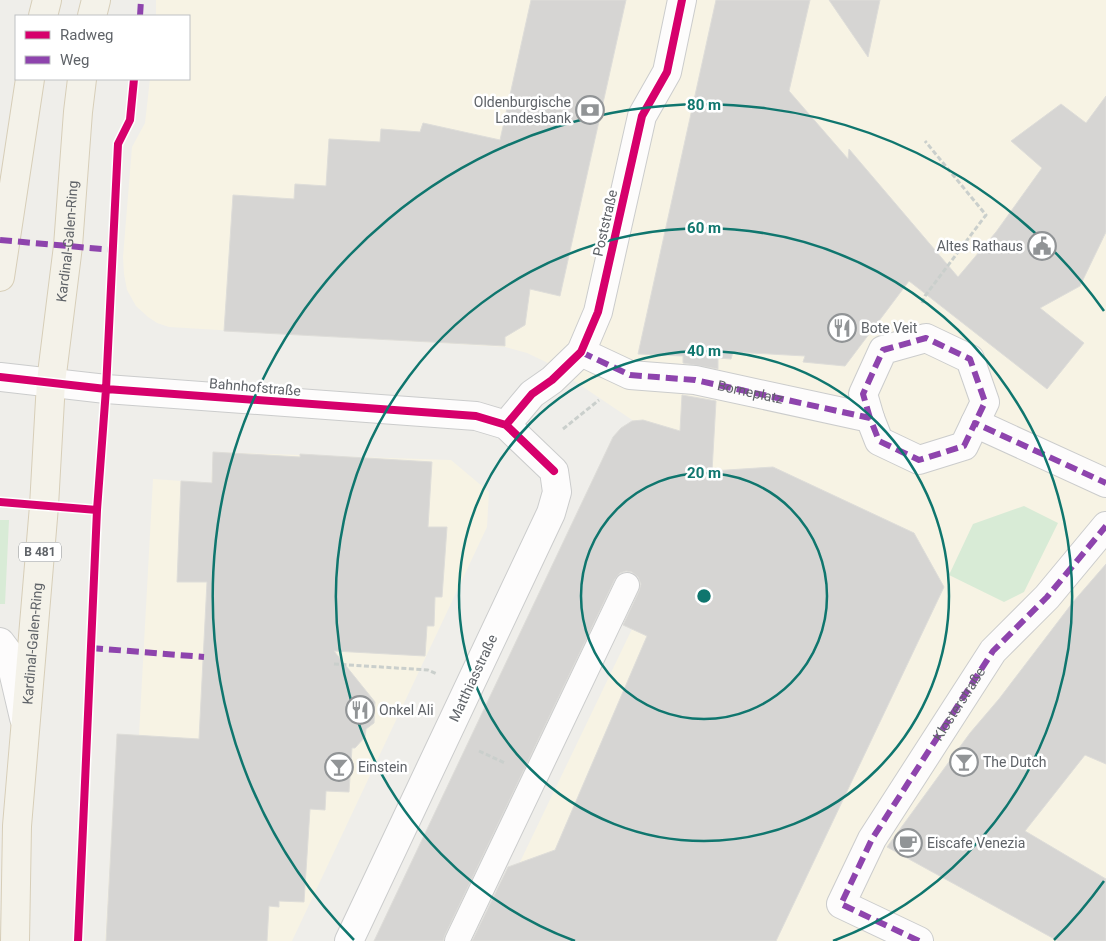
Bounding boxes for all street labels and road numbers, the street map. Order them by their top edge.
street label: Kardinal-Galen-Ring [53,180,81,303]
street label: Poststraße [590,188,620,258]
street label: Bahnhofstraße [208,375,302,399]
street label: Borneplatz [716,377,785,407]
road number: B 481 [19,542,61,562]
street label: Kardinal-Galen-Ring [19,582,45,705]
street label: Matthiasstraße [446,632,500,724]
street label: Klosterstraße [930,664,988,744]

